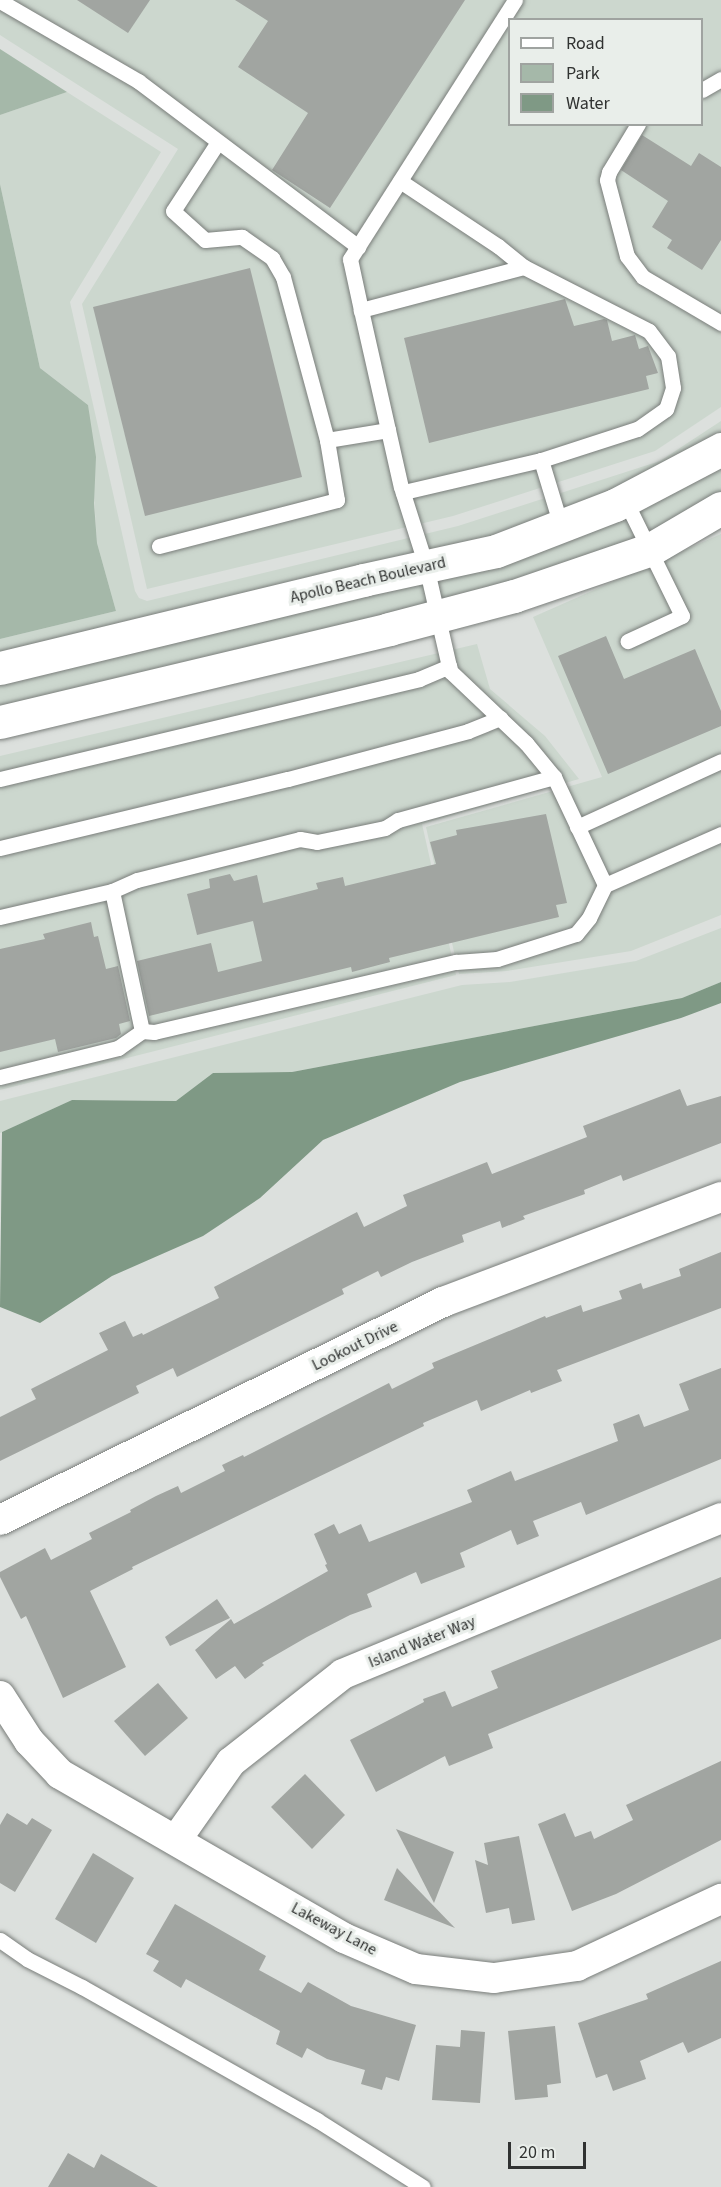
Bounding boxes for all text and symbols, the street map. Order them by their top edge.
legend [508,18,703,126]
text: Road [566,31,605,56]
text: Park [566,61,600,86]
text: Water [566,91,610,116]
street label: Apollo Beach Boulevard [288,553,448,607]
street label: Lookout Drive [309,1317,401,1375]
street label: Island Water Way [366,1612,478,1672]
street label: Lakeway Lane [288,1898,380,1960]
scale bar [511,2130,589,2168]
text: 20 m [519,2140,555,2165]

